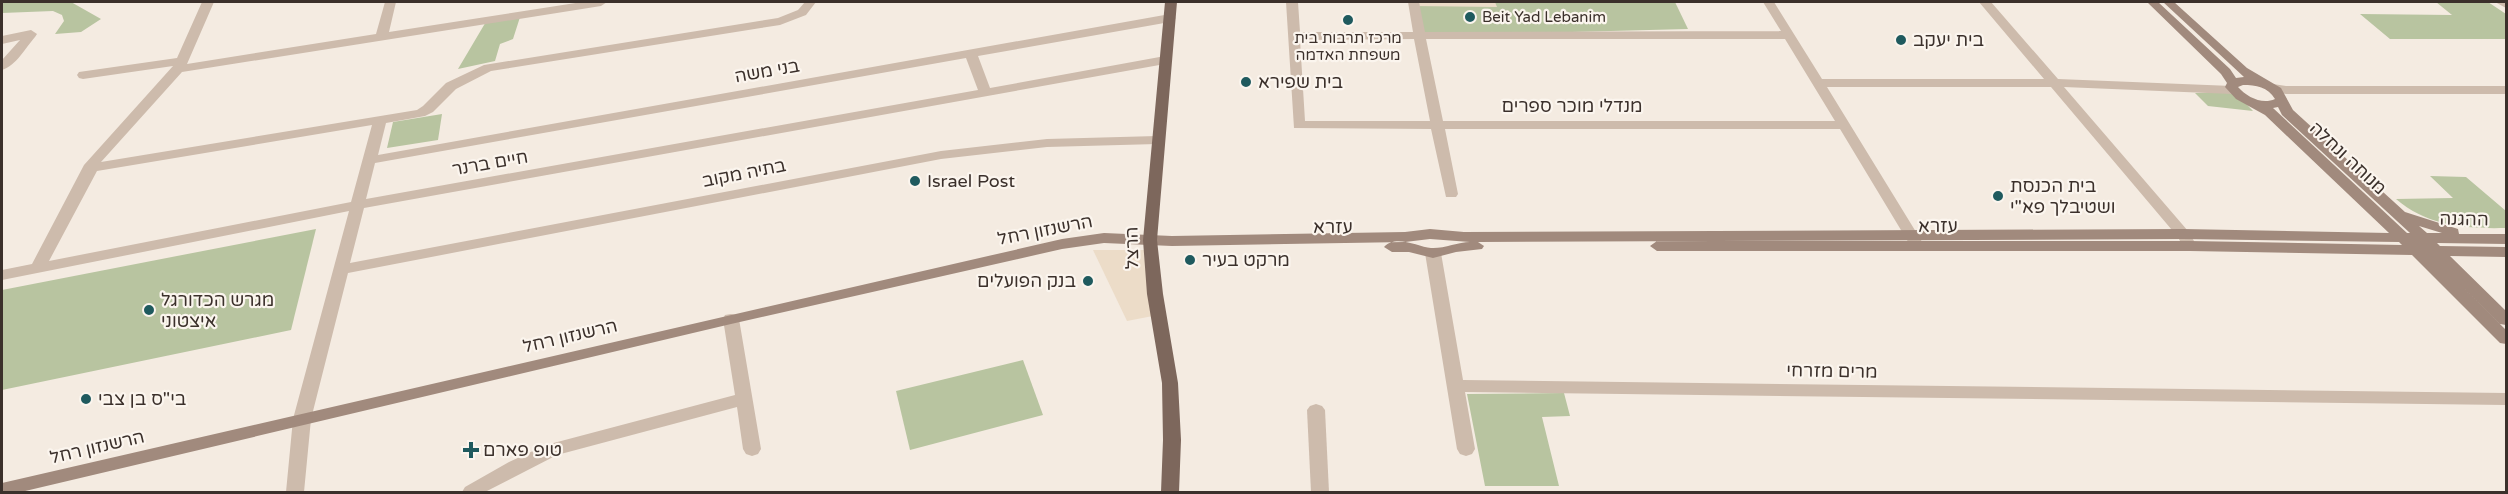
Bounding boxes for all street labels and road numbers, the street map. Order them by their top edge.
street label: בני משה [733,54,802,88]
street label: מנדלי מוכר ספרים [1501,95,1643,117]
street label: מנוחה ונחלה [2305,117,2391,199]
street label: חיים ברנר [450,146,530,180]
street label: בתיה מקוב [700,154,788,192]
street label: ההגנה [2439,208,2489,230]
street label: הרשנזון רחל [996,210,1094,250]
street label: עזרא [1918,215,1958,237]
street label: עזרא [1313,216,1353,238]
street label: הרצל [1121,226,1143,270]
street label: הרשנזון רחל [521,314,619,358]
street label: מרים מזרחי [1786,359,1878,383]
street label: הרשנזון רחל [48,425,146,469]

